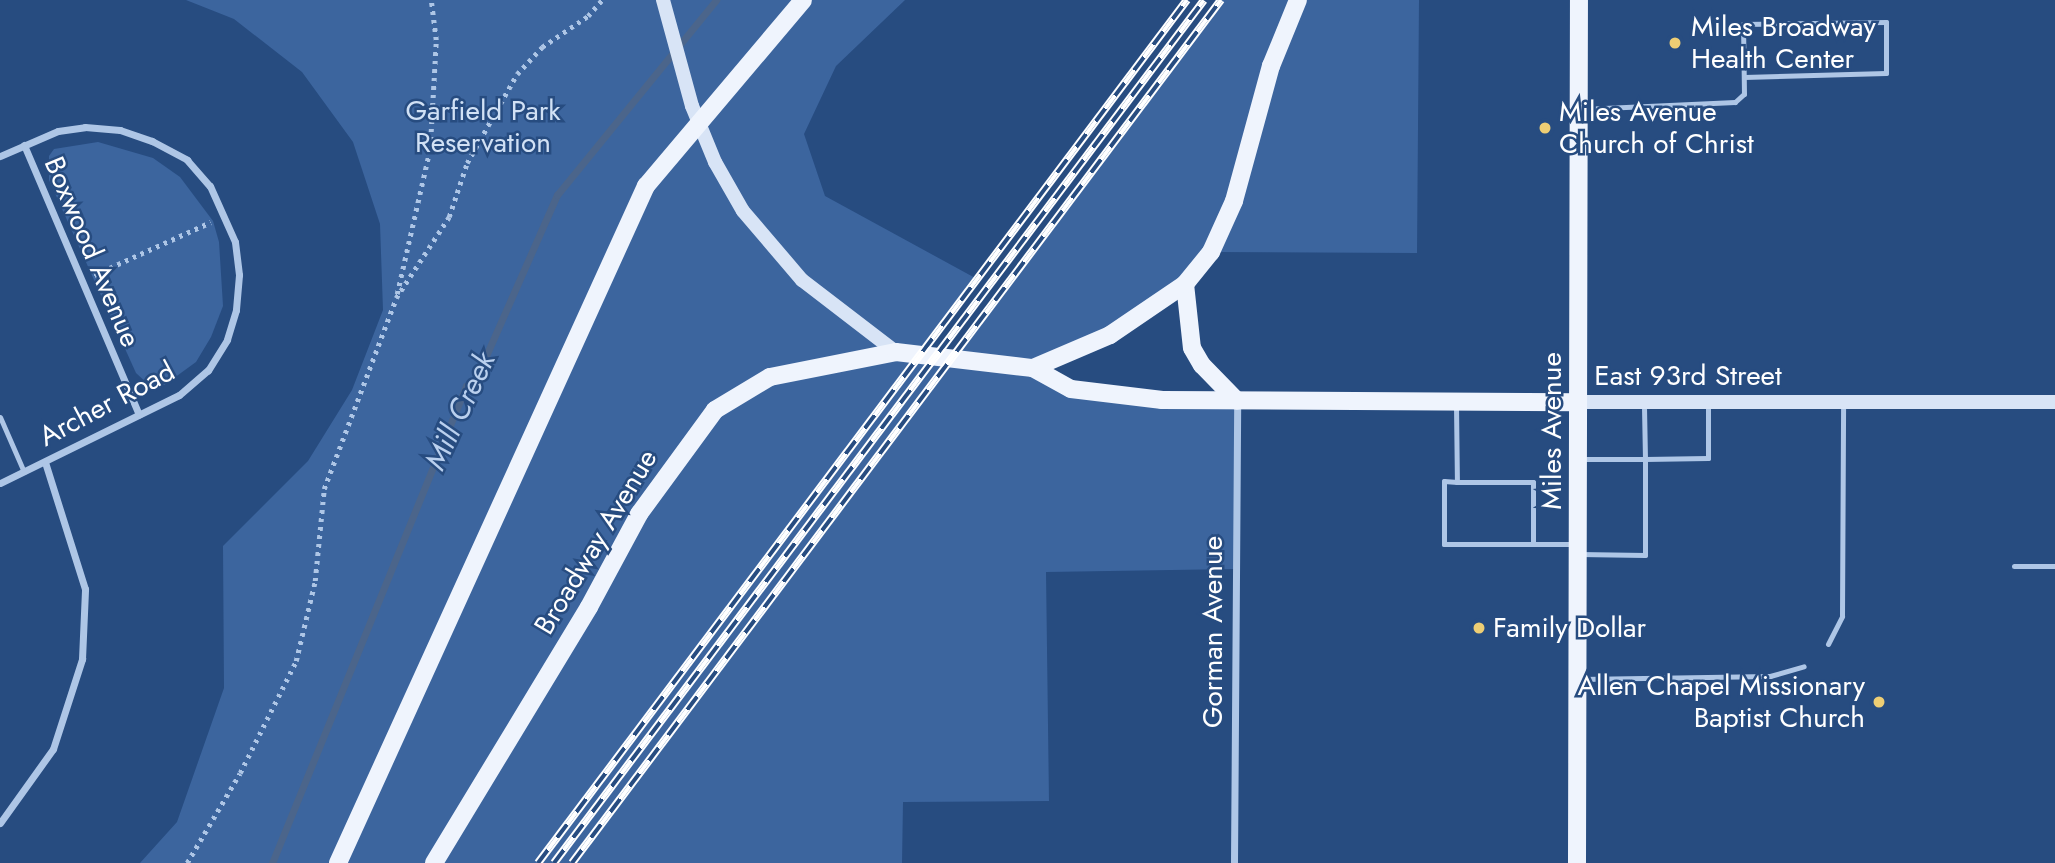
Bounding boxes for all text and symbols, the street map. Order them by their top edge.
place label: Miles Broadway Health Center [1691,10,1876,76]
marker: Miles Broadway Health Center [1665,33,1685,53]
park label: Garfield Park Reservation [405,94,561,160]
place label: Miles Avenue Church of Christ [1559,95,1754,161]
marker: Miles Avenue Church of Christ [1537,120,1553,136]
street label: Boxwood Avenue [37,152,147,352]
water label: Mill Creek [417,346,503,476]
street label: Miles Avenue [1535,352,1569,510]
street label: Archer Road [34,354,180,454]
street label: East 93rd Street [1594,359,1782,393]
street label: Broadway Avenue [528,443,664,641]
street label: Gorman Avenue [1196,536,1230,728]
place label: Family Dollar [1493,611,1646,645]
marker: Family Dollar [1471,620,1487,636]
place label: Allen Chapel Missionary Baptist Church [1578,669,1865,735]
marker: Allen Chapel Missionary Baptist Church [1871,694,1887,710]

